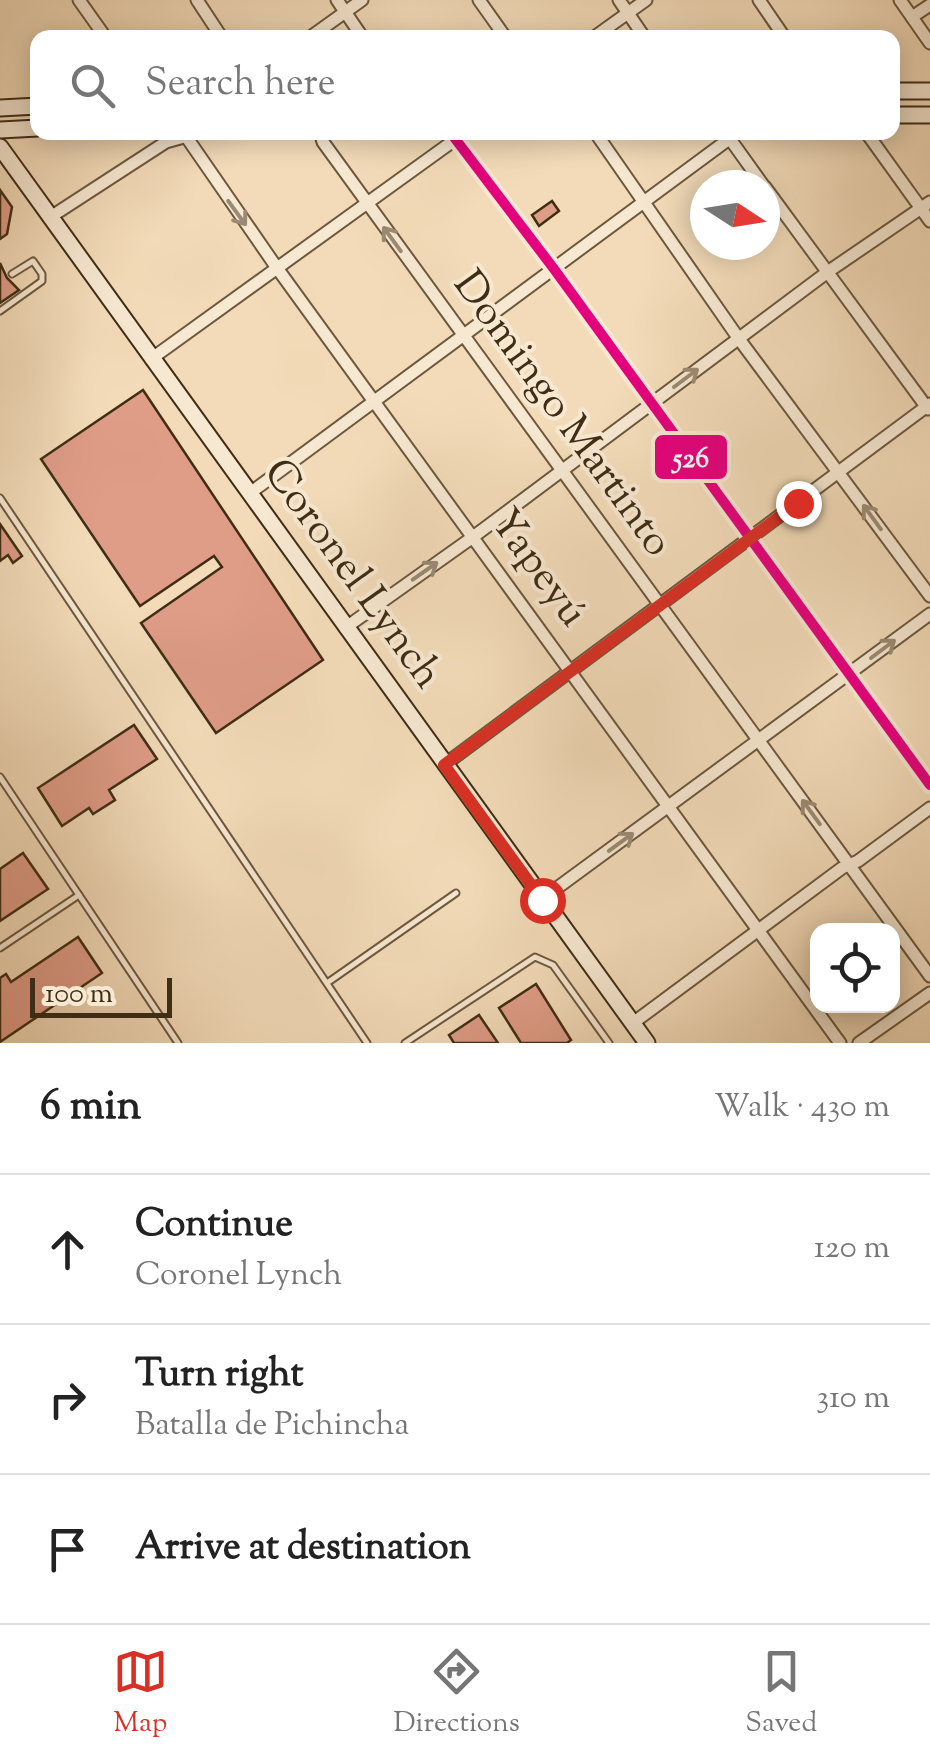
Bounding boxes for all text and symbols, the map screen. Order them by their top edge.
search box [30,30,900,140]
icon: search [65,58,120,113]
text: Search here [145,58,336,112]
north arrow [690,170,780,260]
one-way arrow [227,199,248,226]
one-way arrow [382,225,403,253]
street label: Domingo Martinto [437,260,685,570]
one-way arrow [672,368,699,389]
line badge: 526 [653,433,729,481]
text: 526 [671,440,709,480]
street label: Coronel Lynch [247,447,455,703]
route end [776,481,822,527]
street label: Yapeyú [474,497,600,641]
one-way arrow [862,504,883,531]
one-way arrow [410,561,438,582]
one-way arrow [869,639,896,660]
one-way arrow [801,799,822,826]
one-way arrow [607,832,634,853]
route start [520,878,566,924]
map controls [810,923,900,1013]
button: locate [810,923,900,1013]
scale bar [30,973,172,1018]
text: 100 m [45,975,113,1015]
text: 6 min [40,1078,141,1138]
text: Walk · 430 m [714,1085,890,1131]
text: Continue [135,1199,293,1253]
icon: ahead [40,1222,95,1277]
text: 120 m [814,1226,890,1272]
text: Coronel Lynch [135,1253,342,1299]
text: Turn right [135,1349,303,1403]
icon: right [40,1372,95,1427]
text: 310 m [816,1376,890,1422]
text: Batalla de Pichincha [135,1403,409,1449]
icon: arrive [40,1522,95,1577]
text: Arrive at destination [135,1522,471,1576]
tab: Map [113,1644,168,1744]
tab: Directions [393,1644,520,1744]
tab: Saved [745,1644,817,1744]

